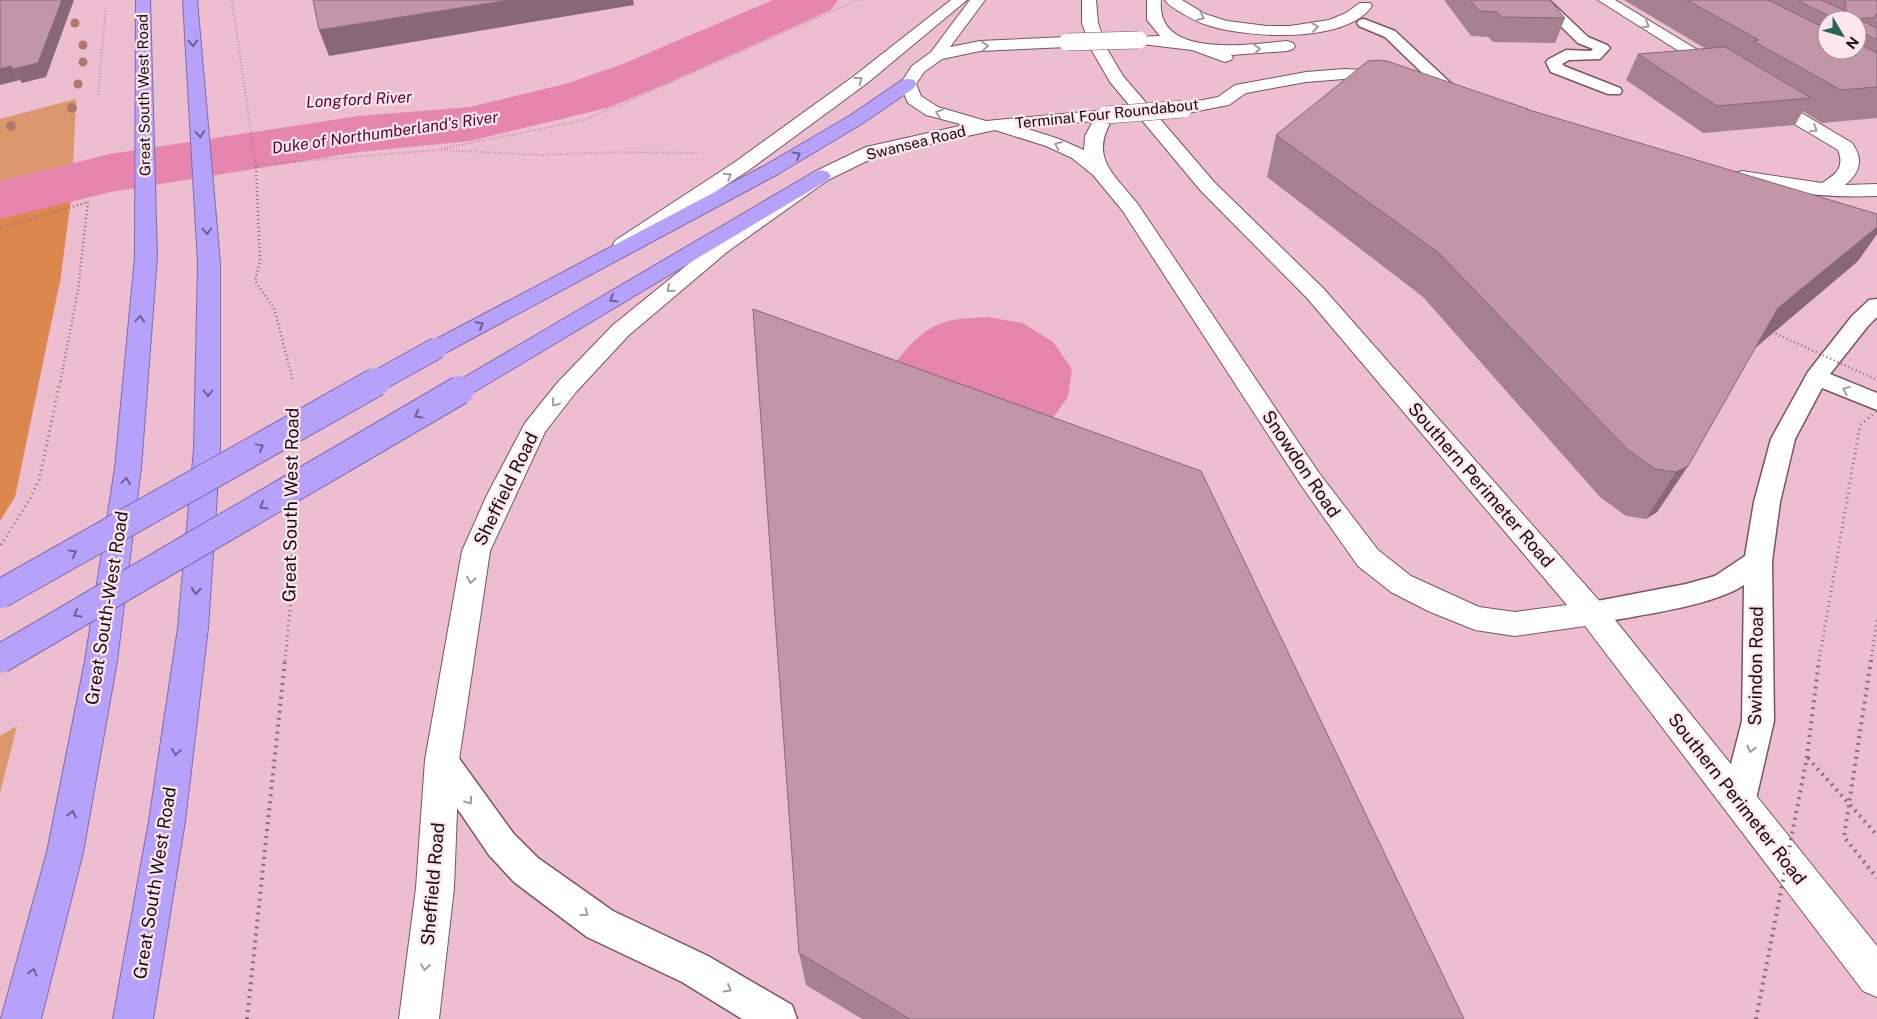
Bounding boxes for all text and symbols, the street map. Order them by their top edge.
north arrow [1817,10,1867,60]
one-way arrow [1195,11,1204,21]
street label: Great South West Road [134,14,153,176]
one-way arrow [1641,19,1650,29]
one-way arrow [1312,22,1320,33]
text: N [1843,34,1862,52]
one-way arrow [187,39,198,47]
one-way arrow [981,41,989,52]
one-way arrow [1253,43,1261,54]
one-way arrow [853,77,863,86]
water label: Longford River [306,87,413,112]
street label: Terminal Four Roundabout [1014,95,1200,132]
water label: Duke of Northumberland's River [271,107,500,158]
one-way arrow [935,109,944,119]
street label: Swansea Road [864,122,967,163]
one-way arrow [1809,123,1818,133]
one-way arrow [194,130,205,138]
one-way arrow [1054,141,1063,152]
one-way arrow [791,151,800,161]
one-way arrow [722,172,731,182]
one-way arrow [201,227,212,235]
one-way arrow [667,284,676,292]
one-way arrow [610,293,619,303]
one-way arrow [134,315,145,323]
one-way arrow [475,321,484,331]
one-way arrow [1843,385,1851,395]
one-way arrow [203,390,213,398]
one-way arrow [552,397,560,406]
street label: Southern Perimeter Road [1404,398,1559,571]
street label: Snowdon Road [1258,406,1345,521]
street label: Great South West Road [278,408,303,602]
one-way arrow [414,409,423,419]
street label: Sheffield Road [469,429,542,549]
one-way arrow [255,444,264,454]
one-way arrow [120,477,131,485]
one-way arrow [259,499,268,509]
street label: Great South-West Road [81,510,132,706]
one-way arrow [68,549,77,559]
one-way arrow [466,576,476,584]
one-way arrow [191,587,202,595]
street label: Swindon Road [1744,606,1767,726]
one-way arrow [73,608,82,618]
street label: Southern Perimeter Road [1664,709,1811,888]
one-way arrow [1746,744,1757,753]
one-way arrow [171,748,182,756]
street label: Great South West Road [129,785,180,981]
one-way arrow [463,795,472,805]
one-way arrow [66,810,77,818]
street label: Sheffield Road [417,822,448,946]
one-way arrow [579,907,588,915]
one-way arrow [420,963,431,971]
one-way arrow [28,968,38,976]
one-way arrow [722,982,731,992]

